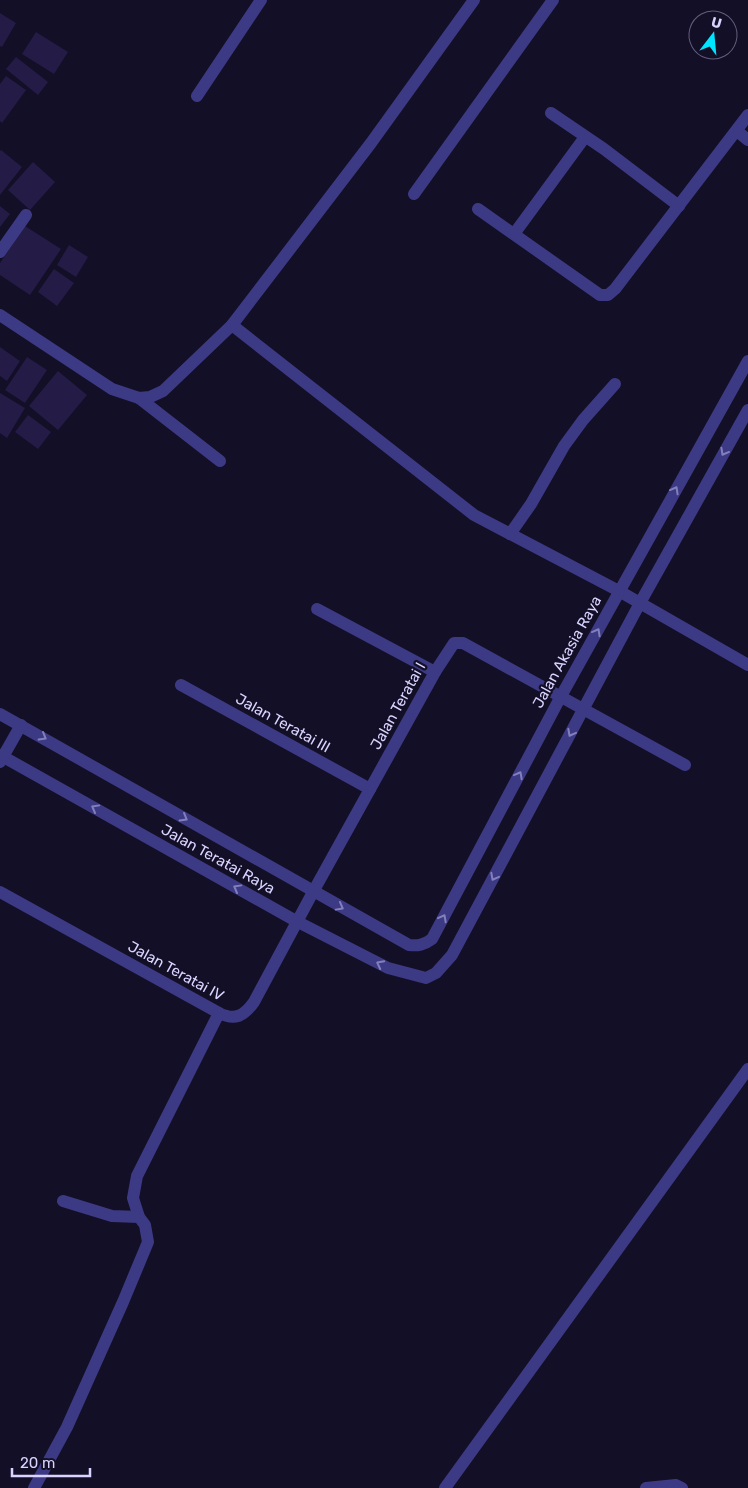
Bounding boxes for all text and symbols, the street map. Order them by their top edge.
north arrow [688,10,738,60]
text: U [709,13,724,33]
one-way arrow [720,447,730,456]
one-way arrow [669,486,679,495]
street label: Jalan Akasia Raya [529,593,605,711]
one-way arrow [591,628,601,637]
street label: Jalan Teratai I [367,659,429,753]
street label: Jalan Teratai III [233,690,333,756]
one-way arrow [567,728,577,737]
one-way arrow [37,731,46,741]
one-way arrow [513,771,523,780]
one-way arrow [91,804,100,814]
one-way arrow [178,812,187,822]
street label: Jalan Teratai Raya [158,820,278,898]
one-way arrow [490,871,500,880]
one-way arrow [233,884,242,894]
one-way arrow [335,901,344,911]
one-way arrow [437,915,447,924]
street label: Jalan Teratai IV [125,937,227,1005]
one-way arrow [376,960,385,970]
scale bar [12,1446,90,1478]
text: 20 m [20,1454,55,1472]

